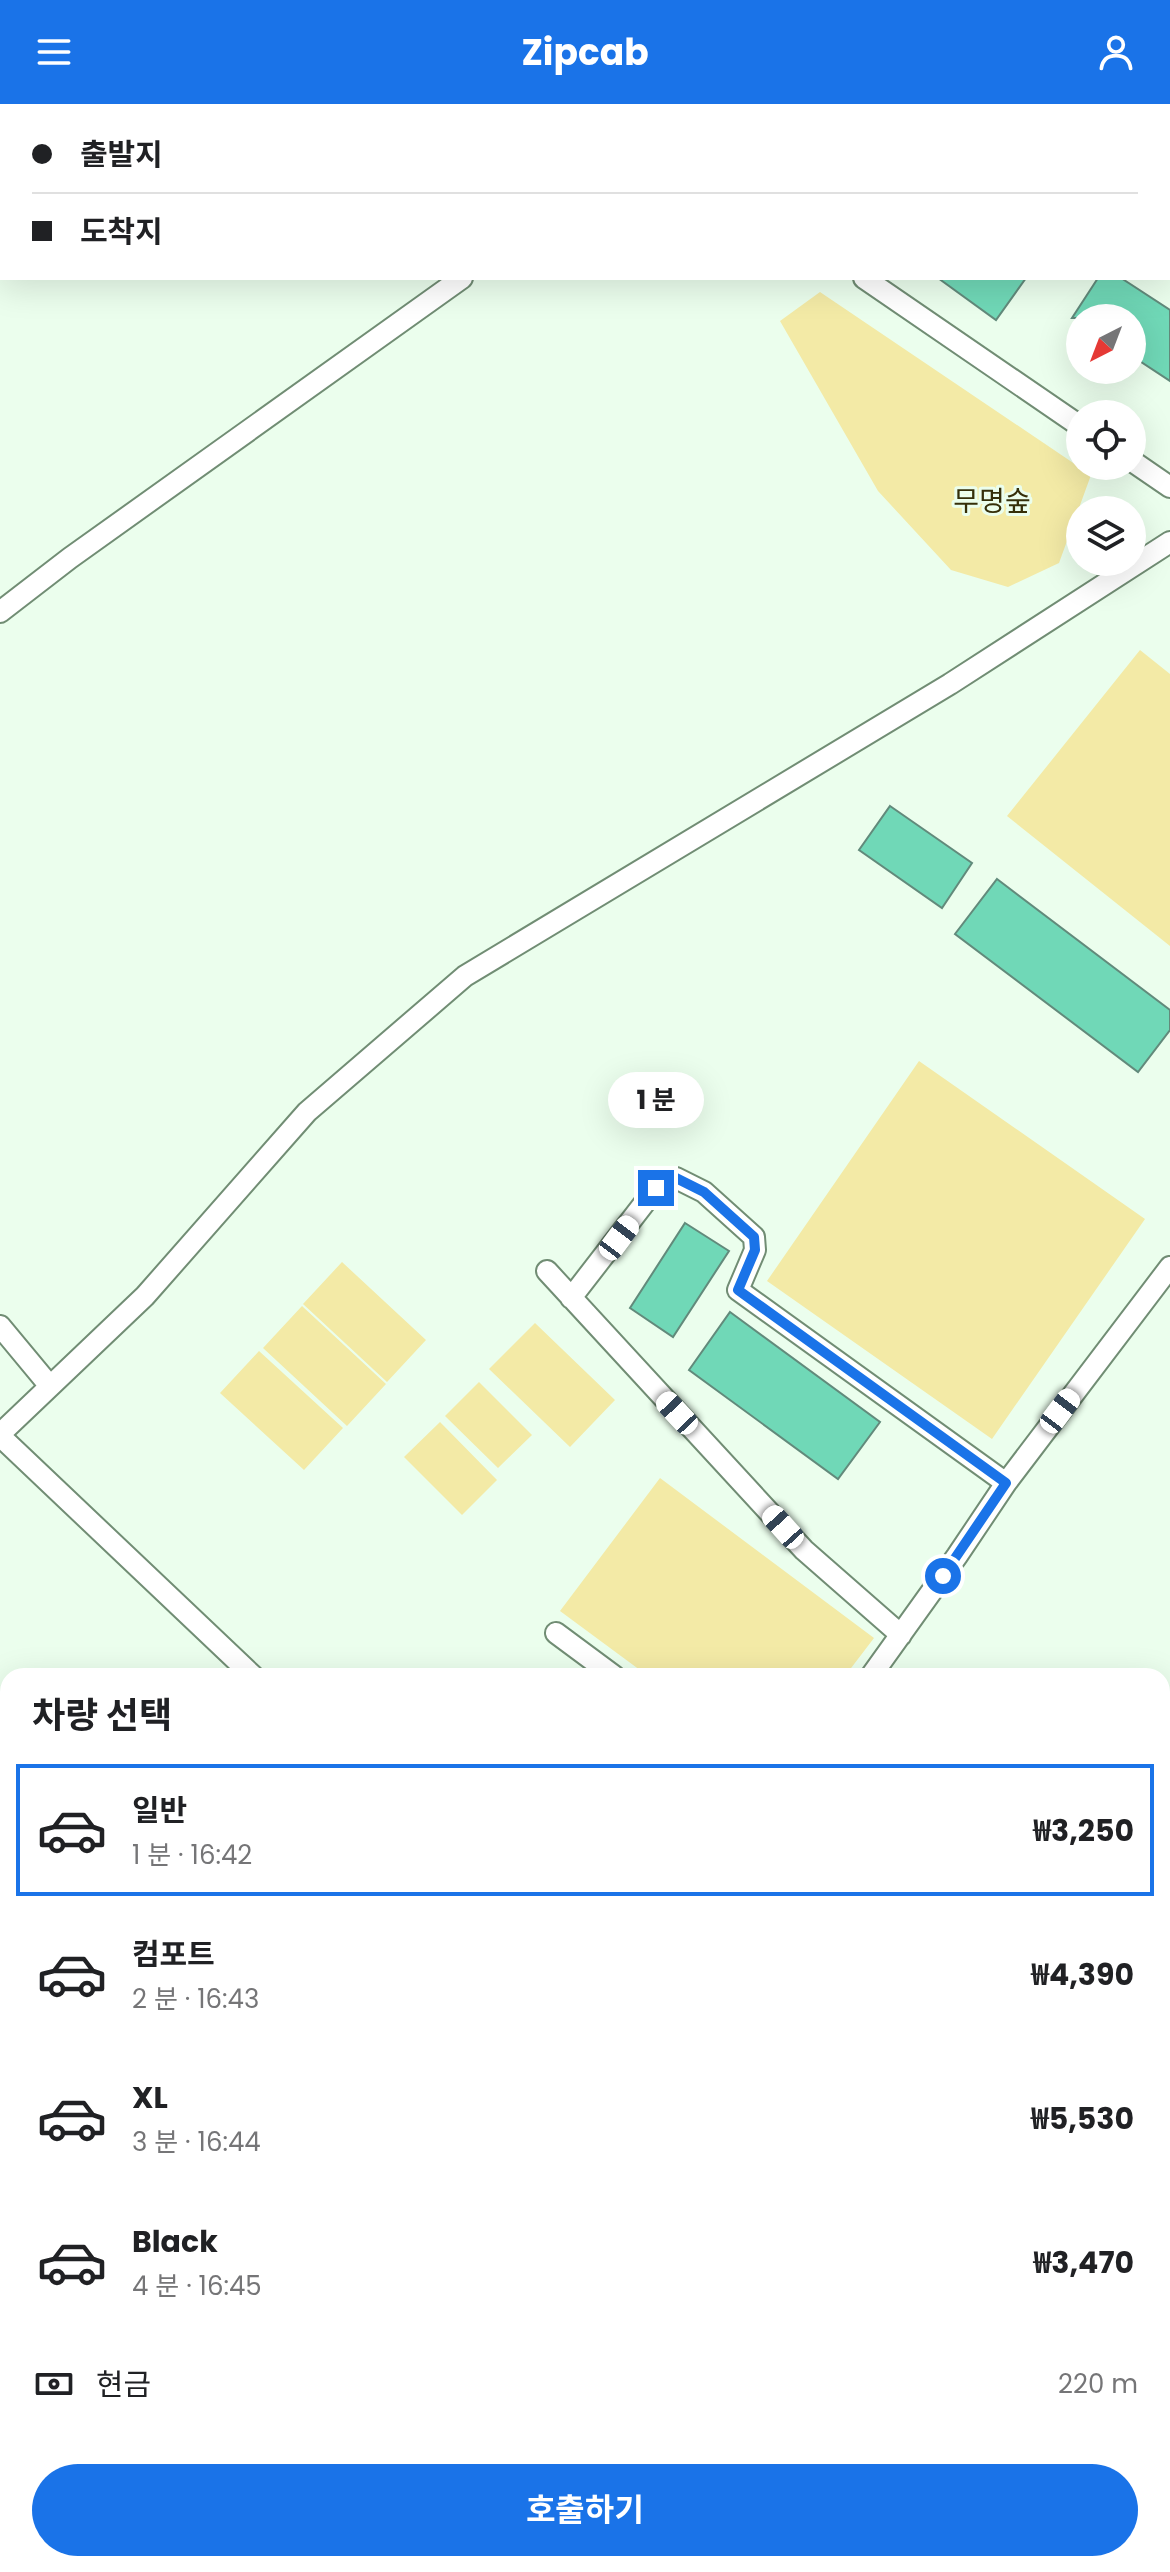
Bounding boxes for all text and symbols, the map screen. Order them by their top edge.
text: Zipcab [521,27,649,78]
icon: menu [32,30,76,74]
icon: person [1094,30,1138,74]
text: 출발지 [80,133,163,176]
text: 도착지 [80,210,163,253]
north arrow [1066,304,1146,384]
map controls [1066,304,1146,576]
button: locate [1066,400,1146,480]
park label: 무명숲 [953,482,1031,521]
button: layers [1066,496,1146,576]
callout: 1 분 [608,1072,704,1128]
text: 1 분 [636,1082,676,1118]
route end [638,1170,674,1206]
car [595,1212,643,1264]
car [1036,1385,1084,1437]
car [652,1387,702,1439]
car [758,1501,808,1553]
route start [925,1558,961,1594]
text: 차량 선택 [32,1690,172,1741]
text: 일반 [132,1789,187,1832]
icon: car [36,1794,108,1866]
text: ₩3,250 [1033,1809,1134,1852]
text: 1 분 · 16:42 [132,1837,252,1873]
text: 컴포트 [132,1933,215,1976]
icon: car [36,1938,108,2010]
text: ₩4,390 [1031,1953,1134,1996]
text: 2 분 · 16:43 [132,1981,259,2017]
text: XL [132,2076,168,2119]
icon: car [36,2082,108,2154]
text: ₩5,530 [1031,2097,1134,2140]
text: 3 분 · 16:44 [132,2124,261,2160]
text: Black [132,2220,218,2263]
icon: car [36,2226,108,2298]
text: ₩3,470 [1034,2241,1134,2284]
text: 4 분 · 16:45 [132,2268,262,2304]
icon: cash [32,2362,76,2406]
text: 현금 [96,2363,151,2406]
text: 220 m [1058,2366,1138,2402]
button: 호출하기 [32,2464,1138,2556]

